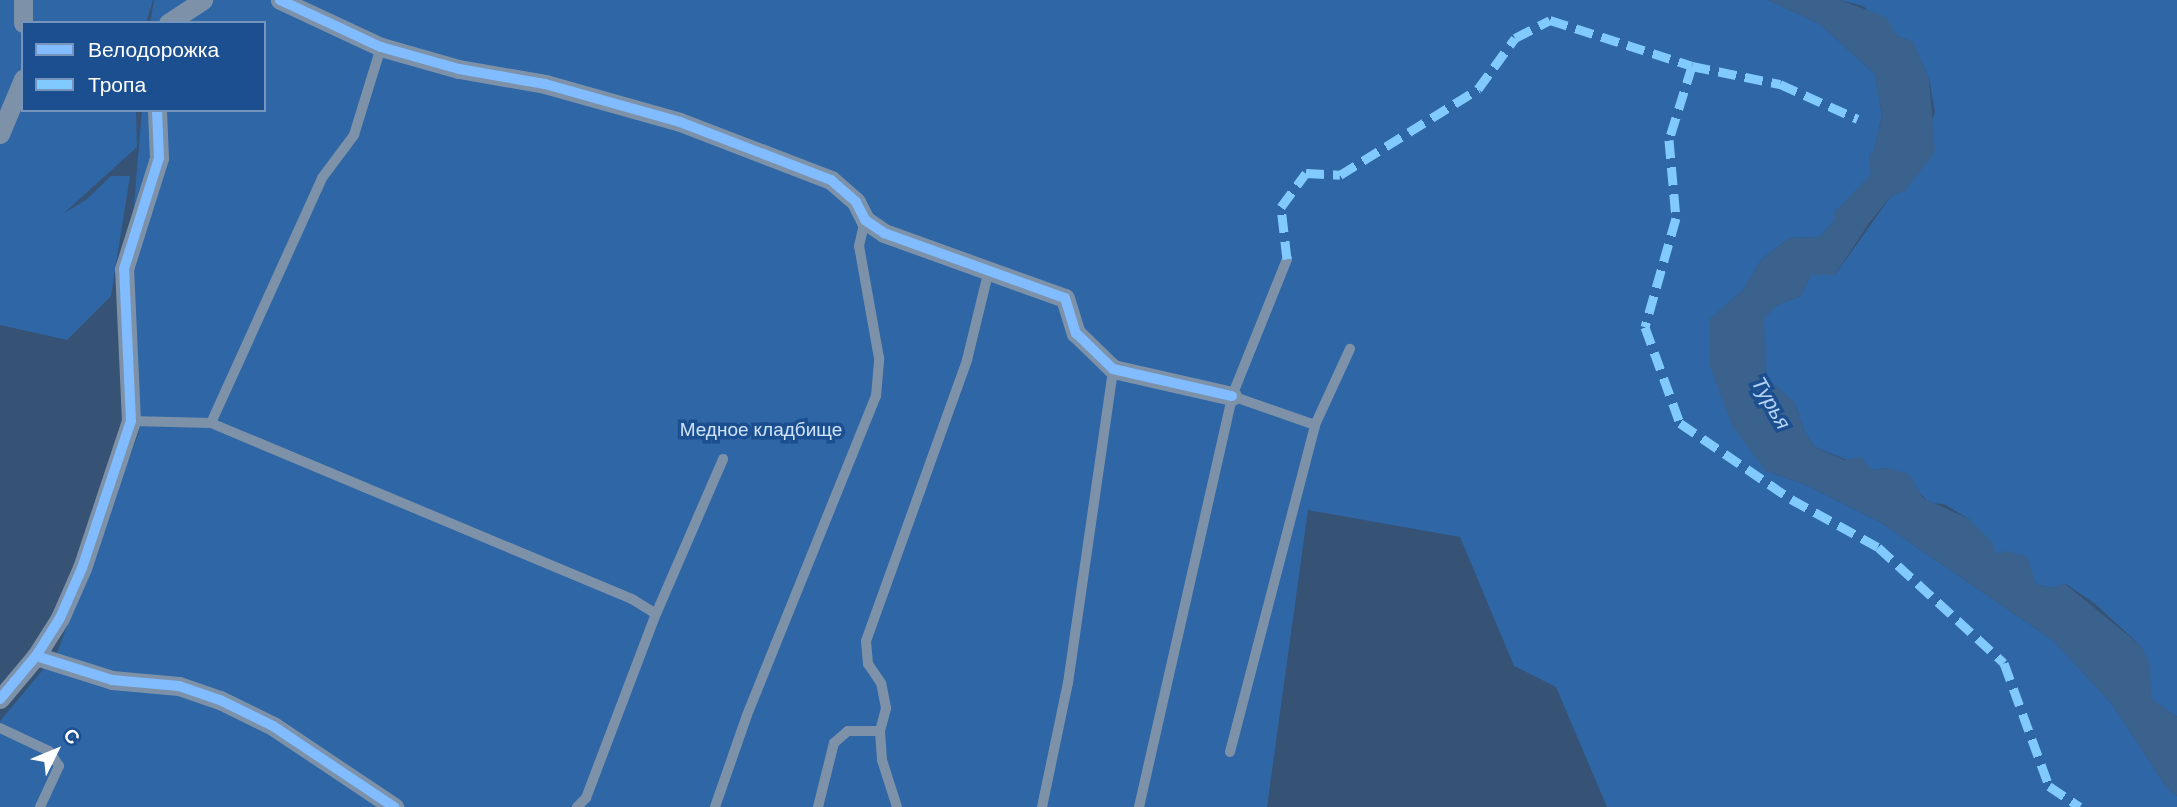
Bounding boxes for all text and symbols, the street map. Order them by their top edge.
legend [21,21,266,112]
text: Велодорожка [88,36,219,64]
text: Тропа [88,71,146,99]
water label: Турья [1746,372,1796,434]
park label: Медное кладбище [680,419,842,441]
north arrow [21,716,91,786]
text: С [58,723,86,750]

